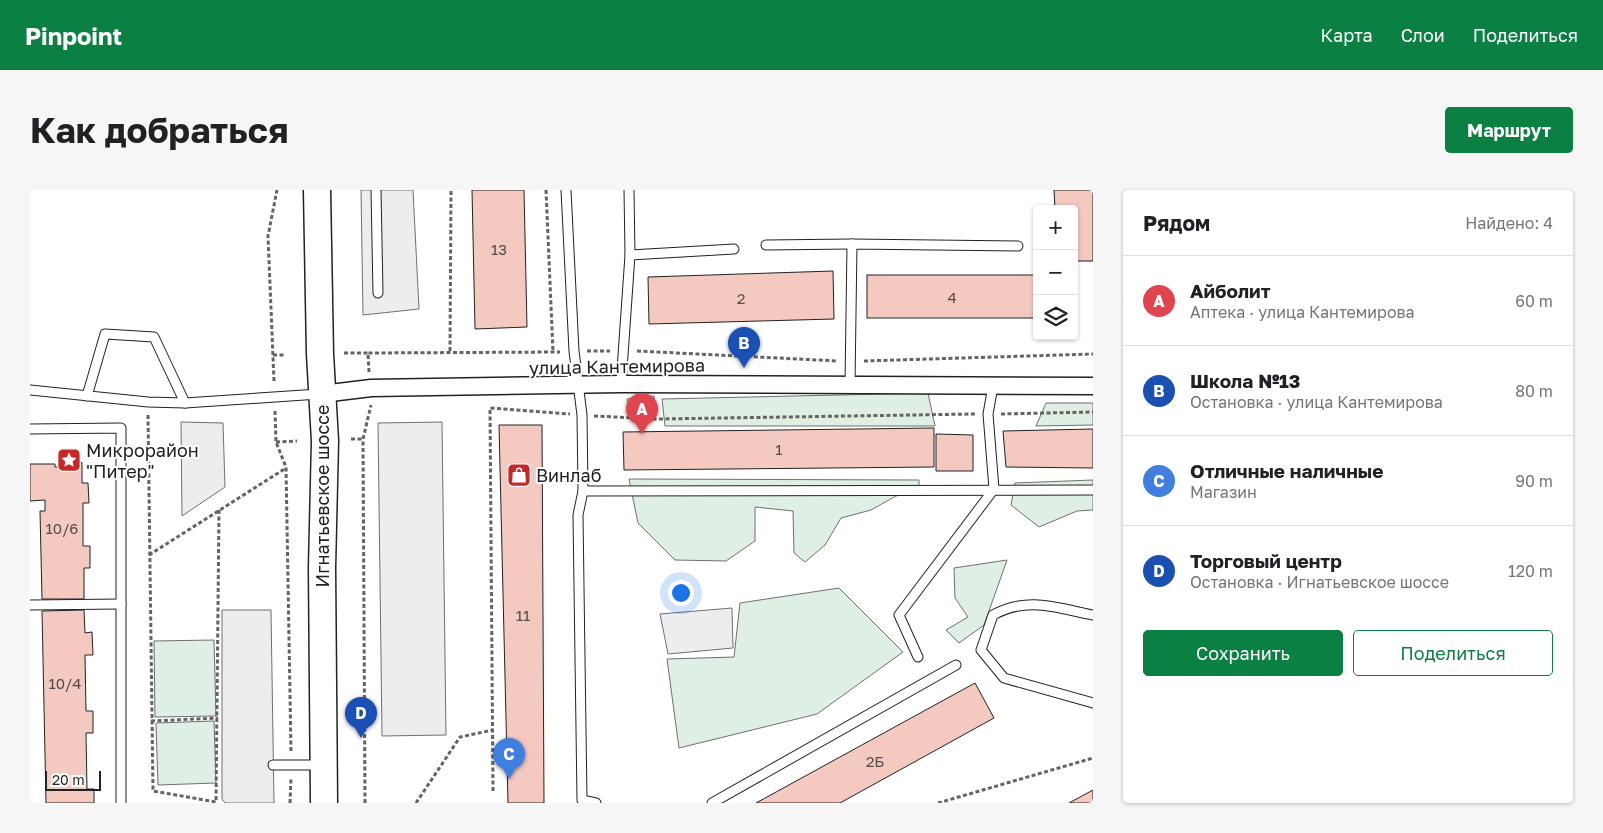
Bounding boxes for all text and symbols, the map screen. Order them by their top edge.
text: Pinpoint [25,21,122,50]
text: Карта [1321,24,1373,46]
text: Слои [1401,24,1445,46]
text: Поделиться [1473,24,1578,46]
button: Маршрут [1445,107,1573,153]
text: Как добраться [30,109,288,151]
map controls [1033,205,1078,340]
button: + [1033,205,1078,250]
text: Рядом [1143,210,1210,236]
text: Найдено: 4 [1465,213,1553,233]
house number: 13 [491,240,507,258]
button: − [1033,250,1078,295]
text: Айболит [1190,279,1271,302]
house number: 4 [947,288,957,306]
house number: 2 [737,289,745,307]
text: A [1153,291,1165,311]
text: 60 m [1515,291,1553,311]
button: layers [1033,295,1078,340]
text: Аптека · улица Кантемирова [1190,302,1415,322]
pin: B [728,327,760,368]
street label: улица Кантемирова [529,353,705,379]
text: Школа №13 [1190,369,1300,392]
text: B [1153,381,1165,401]
text: 80 m [1515,381,1553,401]
text: Остановка · улица Кантемирова [1190,392,1443,412]
pin: A [626,393,658,434]
street label: Игнатьевское шоссе [311,405,333,587]
place label: Микрорайон "Питер" [86,439,199,482]
house number: 1 [775,440,783,458]
place icon: Микрорайон "Питер" [56,447,82,473]
text: Отличные наличные [1190,459,1384,482]
shop icon: Винлаб [506,462,532,488]
place label: Винлаб [536,464,601,486]
text: C [1153,471,1165,491]
text: 90 m [1515,471,1553,491]
text: Магазин [1190,482,1257,502]
house number: 10/6 [46,519,78,537]
text: Торговый центр [1190,549,1342,572]
text: D [1153,561,1165,581]
text: 120 m [1508,561,1553,581]
text: Остановка · Игнатьевское шоссе [1190,572,1449,592]
your location [668,580,694,606]
house number: 11 [516,606,530,624]
button: Сохранить [1143,630,1343,676]
button: Поделиться [1353,630,1553,676]
house number: 10/4 [49,674,81,692]
pin: D [345,697,377,738]
pin: C [493,738,525,779]
house number: 2Б [866,752,884,770]
scale bar [45,768,101,791]
text: 20 m [52,771,85,788]

